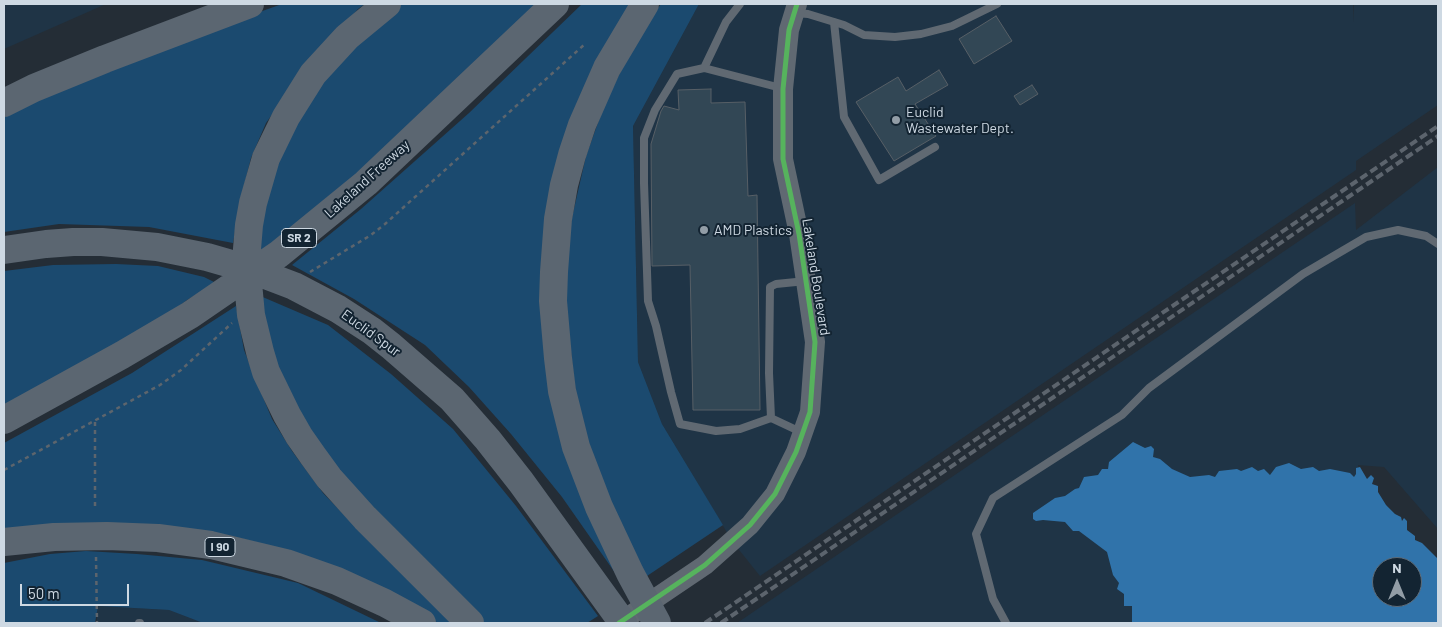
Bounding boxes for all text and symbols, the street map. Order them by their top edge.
place label: Euclid Wastewater Dept. [906,104,1014,136]
marker: Euclid Wastewater Dept. [890,114,902,126]
street label: Lakeland Freeway [321,136,413,222]
street label: Lakeland Boulevard [798,217,834,337]
place label: AMD Plastics [714,222,792,238]
marker: AMD Plastics [698,224,710,236]
road number: SR 2 [282,228,316,248]
street label: Euclid Spur [338,306,404,360]
road number: I 90 [205,538,235,556]
north arrow [1372,557,1422,607]
text: N [1392,559,1402,576]
scale bar [22,574,131,606]
text: 50 m [28,584,60,602]

